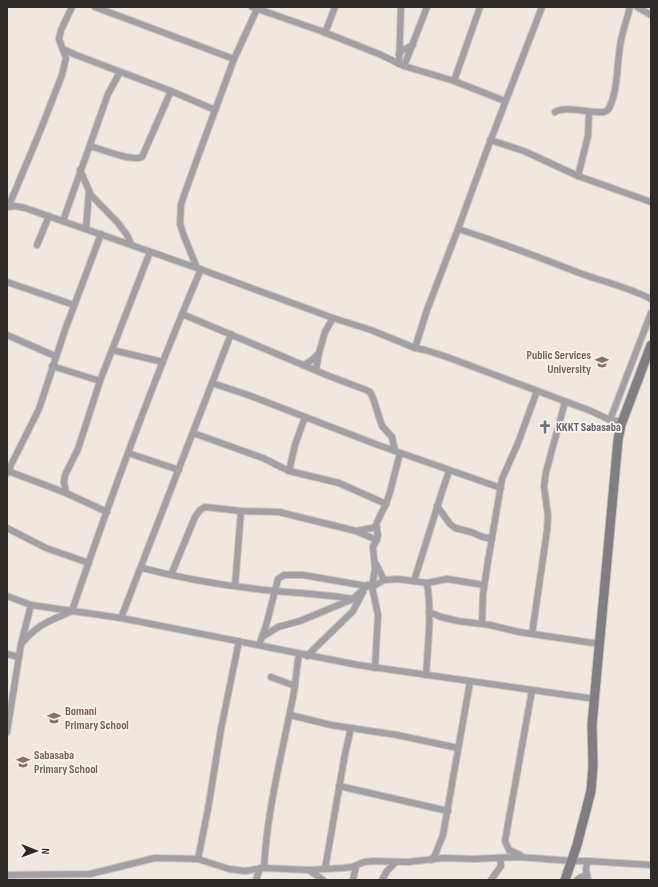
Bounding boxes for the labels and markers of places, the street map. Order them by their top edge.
place label: Public Services University [527,348,591,377]
school or university icon: Public Services University [594,354,610,370]
church icon: KKKT Sabasaba [537,419,553,435]
place label: KKKT Sabasaba [556,420,621,435]
place label: Bomani Primary School [65,704,129,733]
school or university icon: Bomani Primary School [46,710,62,726]
place label: Sabasaba Primary School [34,748,98,777]
school or university icon: Sabasaba Primary School [15,754,31,770]

